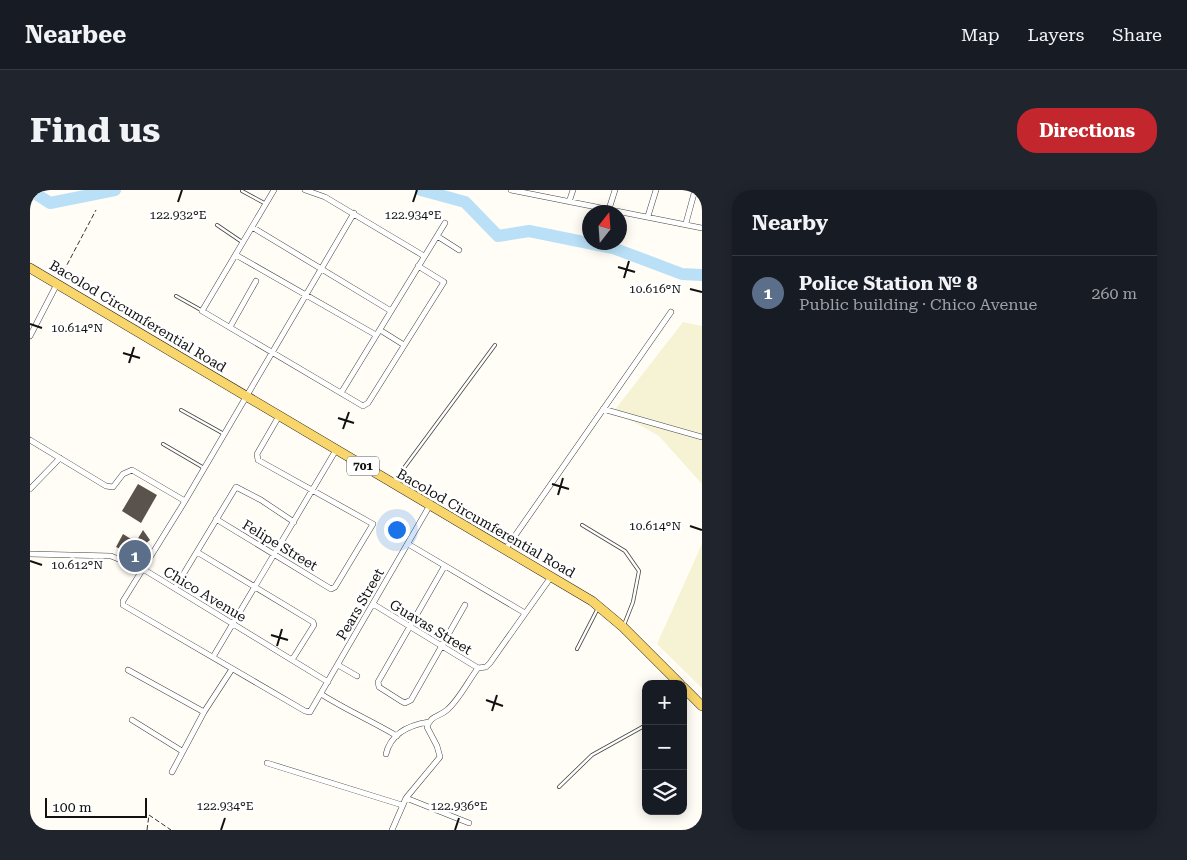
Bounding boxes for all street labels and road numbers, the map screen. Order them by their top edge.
street label: Bacolod Circumferential Road [47,257,229,375]
road number: 701 [347,456,379,476]
street label: Bacolod Circumferential Road [394,465,578,581]
street label: Felipe Street [240,516,320,574]
street label: Chico Avenue [161,563,250,625]
street label: Pears Street [333,565,387,643]
street label: Guavas Street [387,596,475,658]

